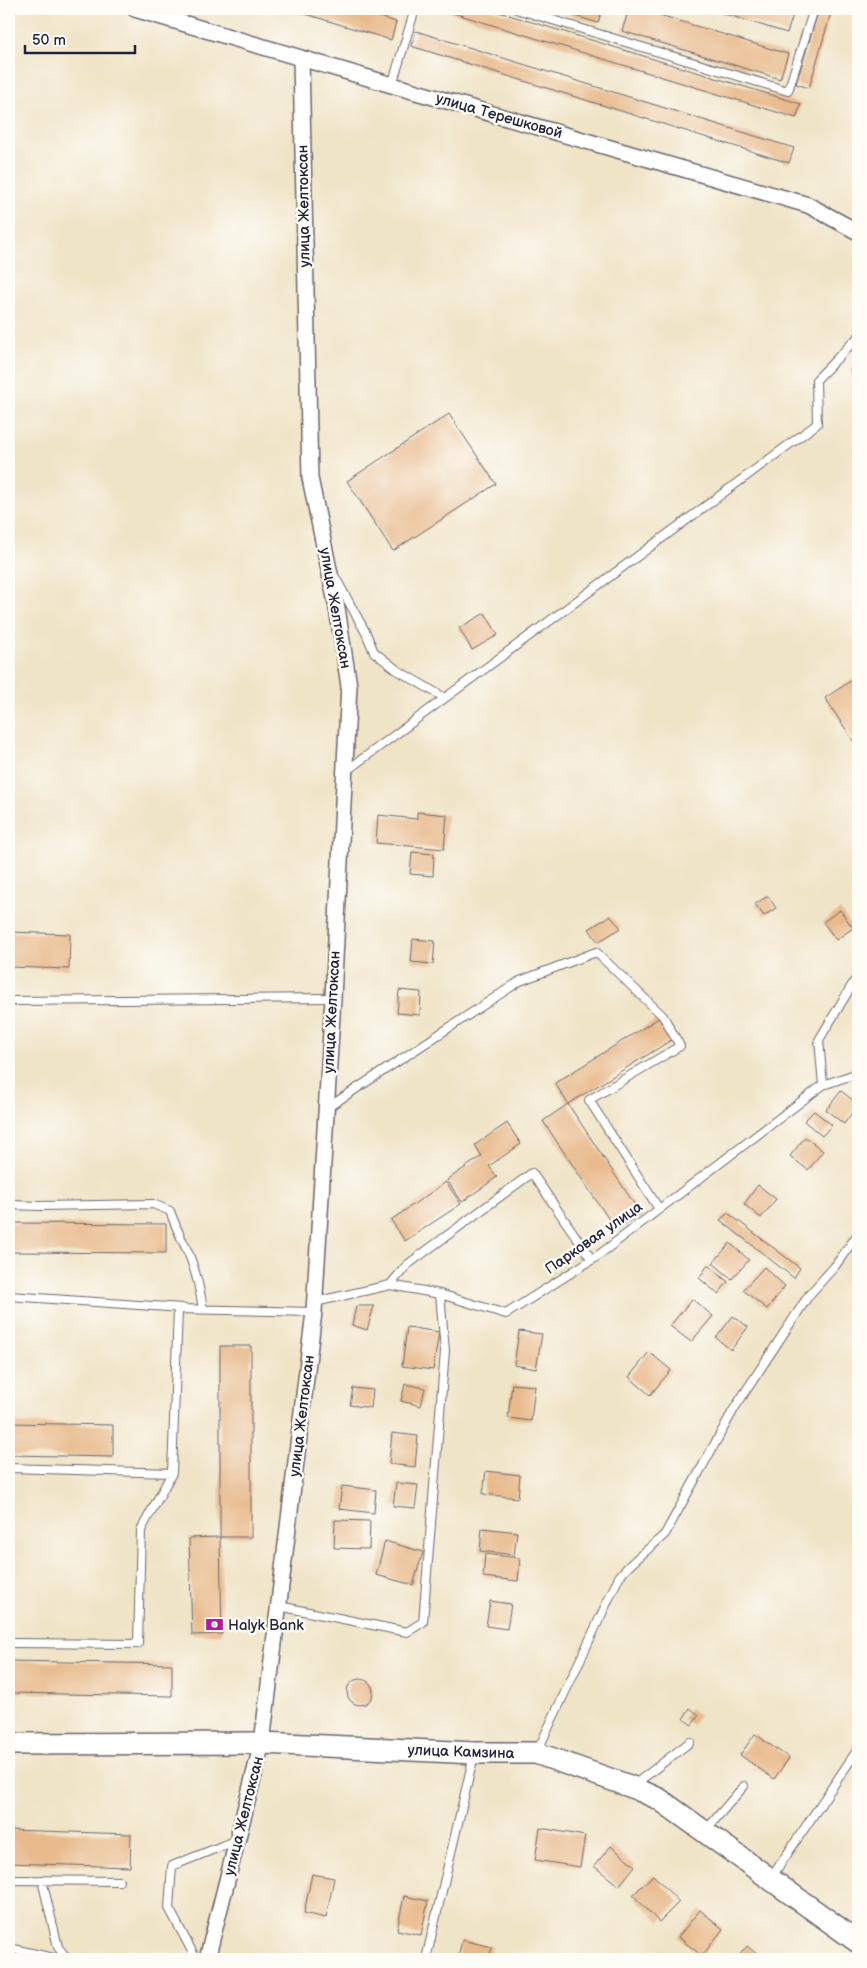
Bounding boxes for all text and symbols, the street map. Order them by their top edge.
scale bar [25,22,135,54]
text: 50 m [32,31,66,50]
street label: улица Терешковой [434,89,564,143]
street label: улица Желтоксан [293,145,315,267]
street label: улица Желтоксан [315,546,355,670]
street label: улица Желтоксан [319,950,345,1074]
street label: Парковая улица [542,1197,647,1279]
street label: улица Желтоксан [285,1354,319,1478]
bank icon: Halyk Bank [204,1615,224,1635]
place label: Halyk Bank [228,1616,304,1635]
street label: улица Камзина [407,1741,515,1763]
street label: улица Желтоксан [220,1754,268,1878]

